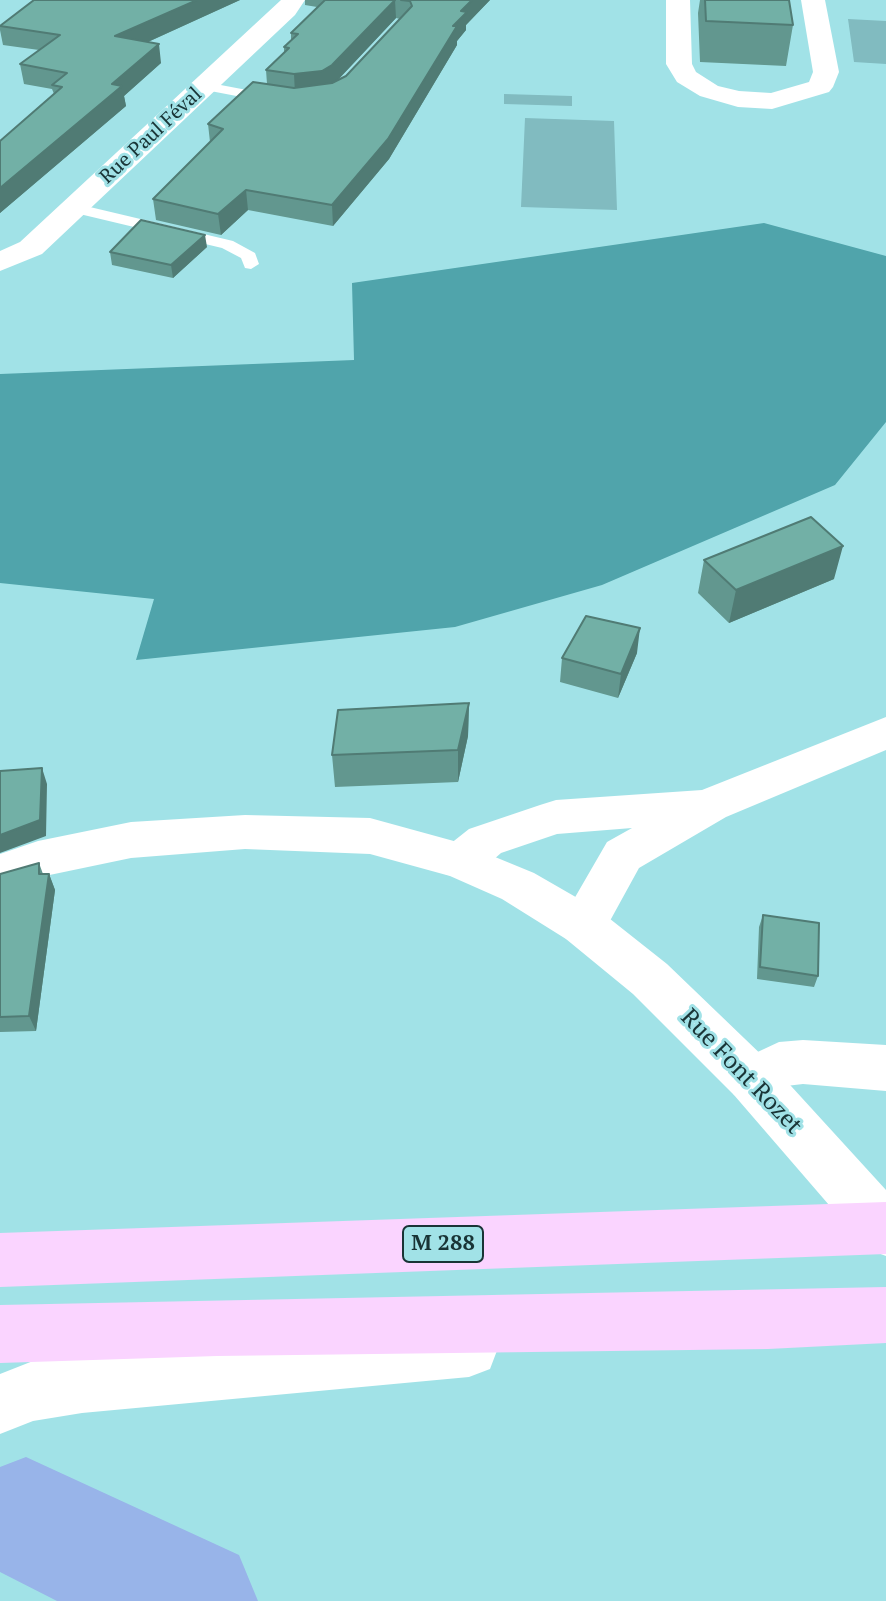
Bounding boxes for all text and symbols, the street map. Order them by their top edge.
street label: Rue Paul Féval [95,83,207,189]
street label: Rue Font Rozet [674,1004,808,1140]
road number: M 288 [403,1226,483,1262]

